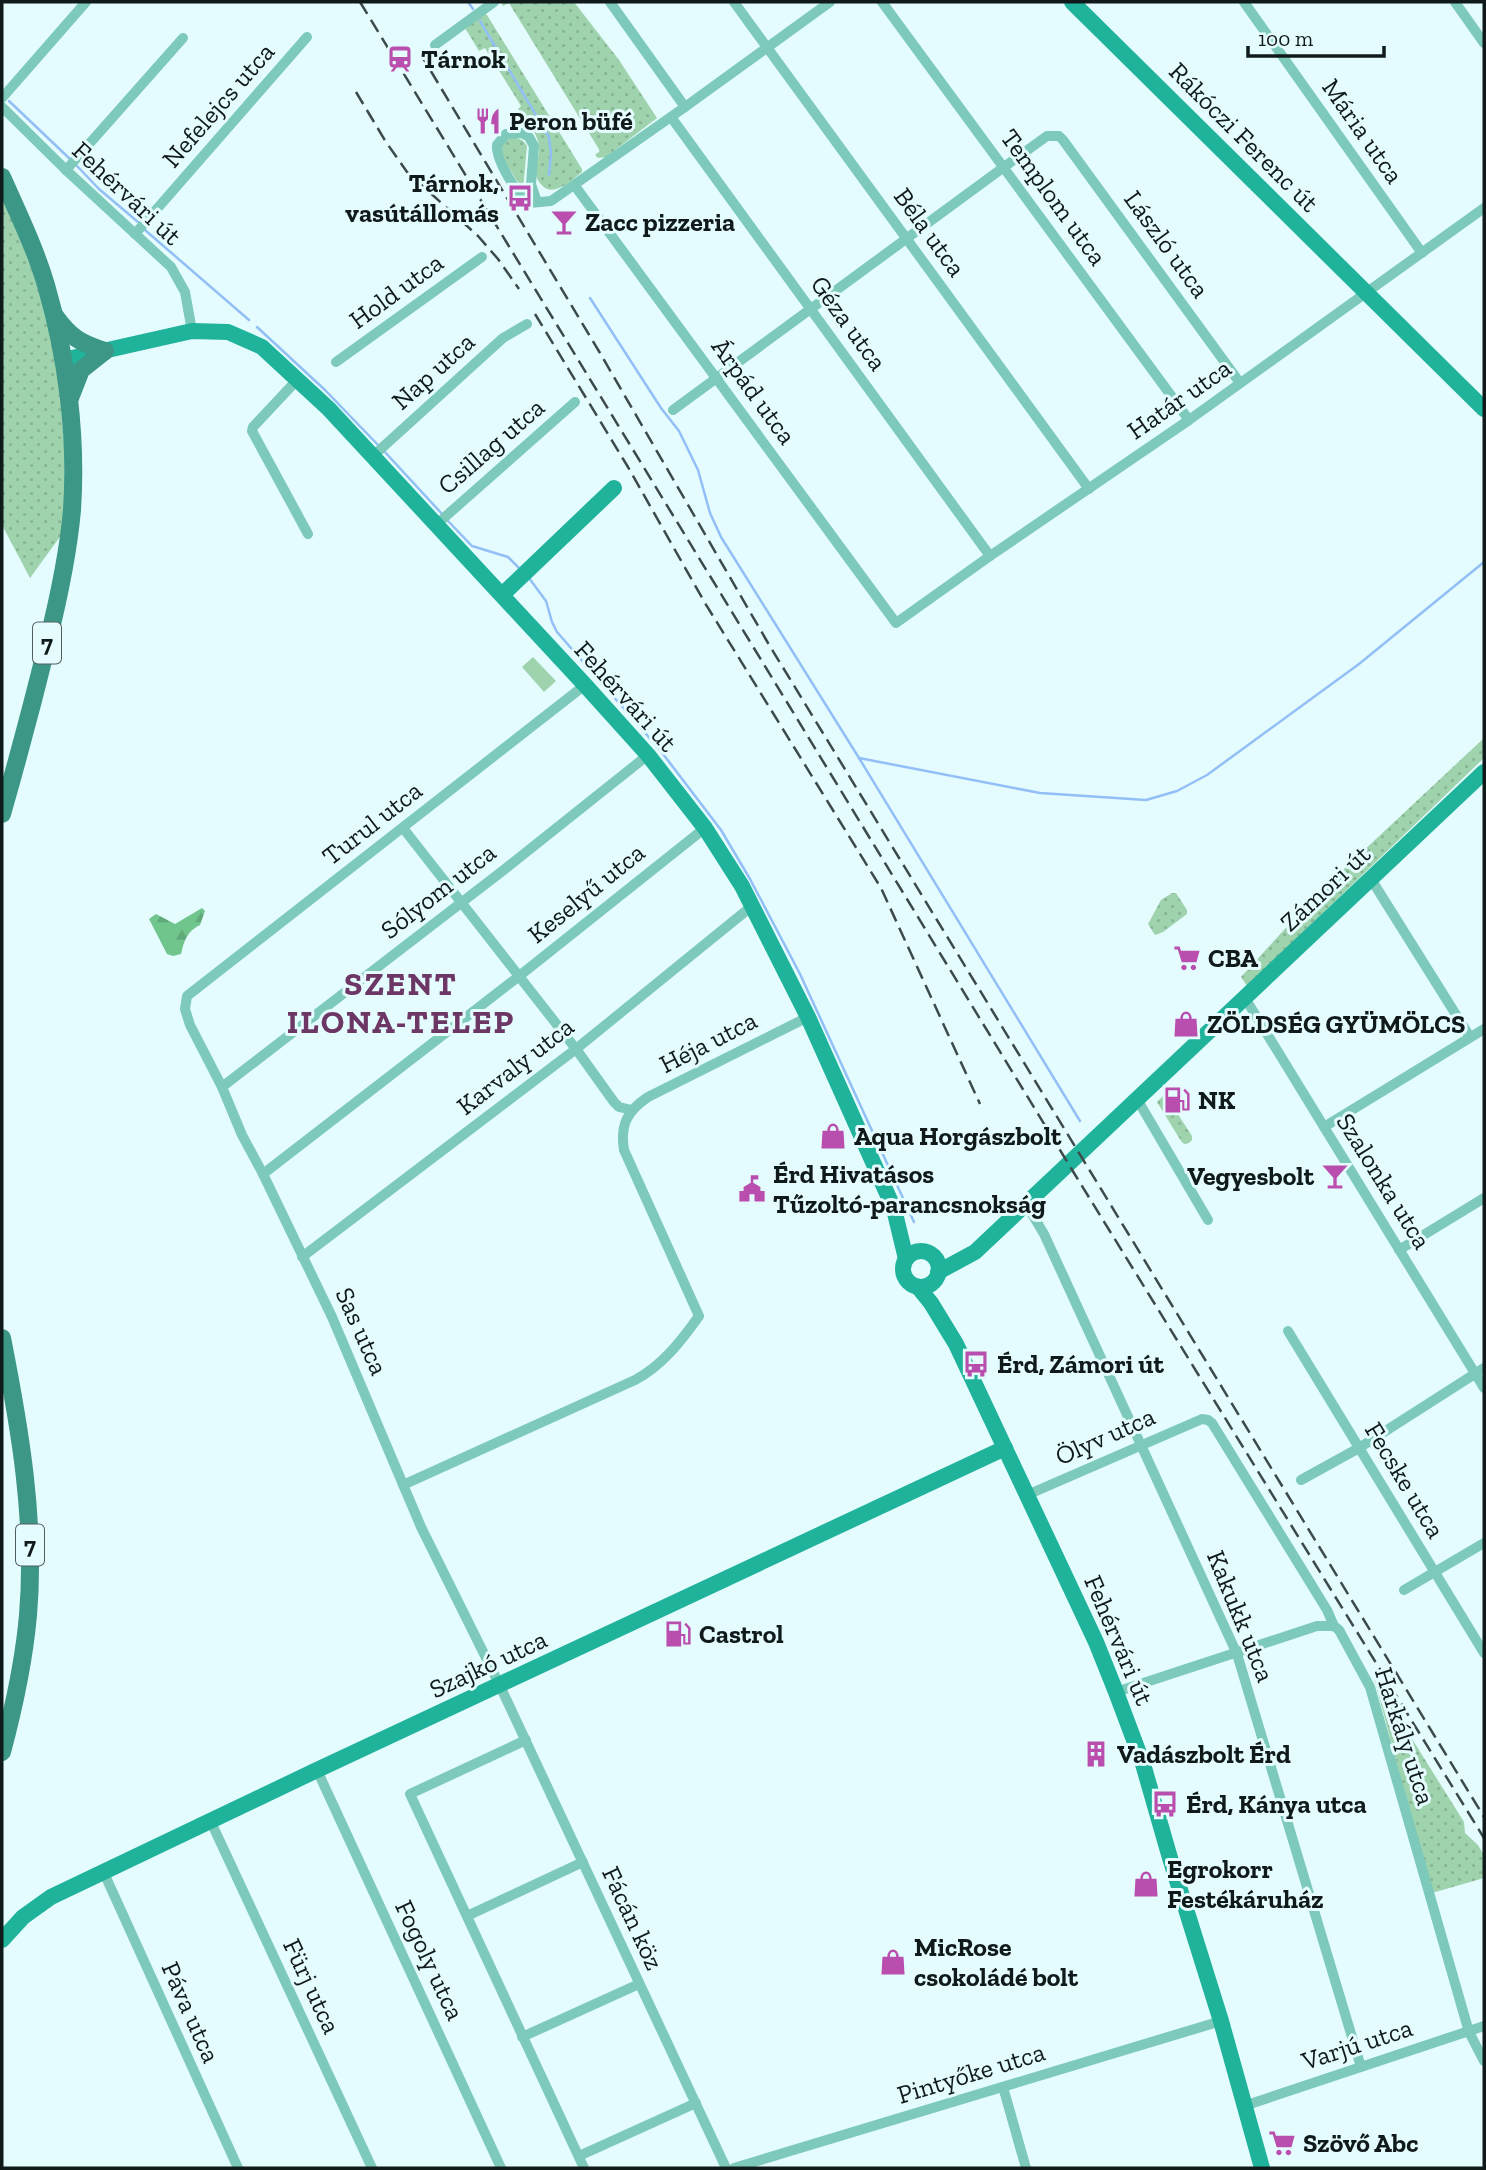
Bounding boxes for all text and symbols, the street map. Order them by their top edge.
scale bar [1248,14,1384,58]
text: 100 m [1258,26,1313,51]
street label: Nefelejcs utca [155,36,281,174]
place label: Tárnok [421,43,506,75]
station icon: Tárnok [385,44,415,74]
street label: Rákóczi Ferenc út [1162,55,1326,219]
street label: Mária utca [1315,72,1411,190]
place label: Peron büfé [509,105,633,137]
restaurant icon: Peron büfé [473,106,503,136]
street label: Templom utca [994,123,1114,272]
street label: Fehérvári út [66,134,189,252]
place label: Tárnok, vasútállomás [345,167,499,229]
street label: Béla utca [887,181,973,283]
bus stop icon: Tárnok, vasútállomás [505,183,535,213]
street label: László utca [1117,184,1217,304]
place label: Zacc pizzeria [585,206,735,238]
bar icon: Zacc pizzeria [549,207,579,237]
street label: Hold utca [343,246,450,336]
street label: Géza utca [804,269,894,377]
street label: Nap utca [385,325,481,416]
street label: Árpád utca [705,332,804,451]
street label: Határ utca [1121,351,1237,446]
street label: Csillag utca [431,391,551,501]
road number: 7 [33,622,61,664]
street label: Fehérvári út [568,634,684,758]
street label: Turul utca [316,774,429,872]
street label: Sólyom utca [374,836,502,946]
street label: Keselyű utca [521,836,651,950]
street label: Zámori út [1273,838,1377,938]
place label: CBA [1208,942,1258,974]
supermarket icon: CBA [1172,943,1202,973]
district label: SZENT ILONA-TELEP [287,964,515,1041]
street label: Héja utca [654,1004,762,1080]
place label: ZÖLDSÉG GYÜMÖLCS [1207,1008,1466,1040]
shop icon: ZÖLDSÉG GYÜMÖLCS [1171,1009,1201,1039]
street label: Karvaly utca [450,1010,580,1122]
place label: NK [1198,1084,1236,1116]
fuel station icon: NK [1162,1085,1192,1115]
street label: Szalonka utca [1330,1107,1439,1255]
place label: Aqua Horgászbolt [854,1120,1062,1152]
shop icon: Aqua Horgászbolt [818,1121,848,1151]
place label: Érd Hivatásos Tűzoltó-parancsnokság [773,1158,1046,1220]
place label: Vegyesbolt [1187,1160,1315,1192]
bar icon: Vegyesbolt [1320,1161,1350,1191]
public building icon: Érd Hivatásos Tűzoltó-parancsnokság [737,1174,767,1204]
street label: Sas utca [329,1282,396,1380]
place label: Érd, Zámori út [997,1348,1164,1380]
bus stop icon: Érd, Zámori út [961,1349,991,1379]
street label: Ölyv utca [1050,1400,1160,1472]
street label: Fecske utca [1358,1416,1452,1544]
road number: 7 [16,1525,44,1566]
street label: Kakukk utca [1200,1546,1282,1687]
street label: Fehérvári út [1077,1570,1161,1710]
place label: Castrol [699,1618,784,1650]
fuel station icon: Castrol [663,1619,693,1649]
street label: Szajkó utca [424,1623,552,1705]
street label: Harkály utca [1368,1663,1442,1809]
place label: Vadászbolt Érd [1117,1738,1291,1770]
building icon: Vadászbolt Érd [1081,1739,1111,1769]
place label: Érd, Kánya utca [1186,1788,1367,1820]
bus stop icon: Érd, Kánya utca [1150,1789,1180,1819]
place label: Egrokorr Festékáruház [1167,1853,1324,1915]
street label: Fácán köz [595,1861,671,1975]
shop icon: Egrokorr Festékáruház [1131,1869,1161,1899]
street label: Fogoly utca [388,1895,472,2026]
place label: MicRose csokoládé bolt [914,1931,1079,1993]
street label: Fürj utca [276,1933,348,2039]
shop icon: MicRose csokoládé bolt [878,1947,908,1977]
street label: Páva utca [155,1956,228,2068]
street label: Varjú utca [1297,2011,1417,2077]
street label: Pintyőke utca [893,2035,1049,2111]
place label: Szövő Abc [1303,2127,1418,2159]
supermarket icon: Szövő Abc [1267,2128,1297,2158]

